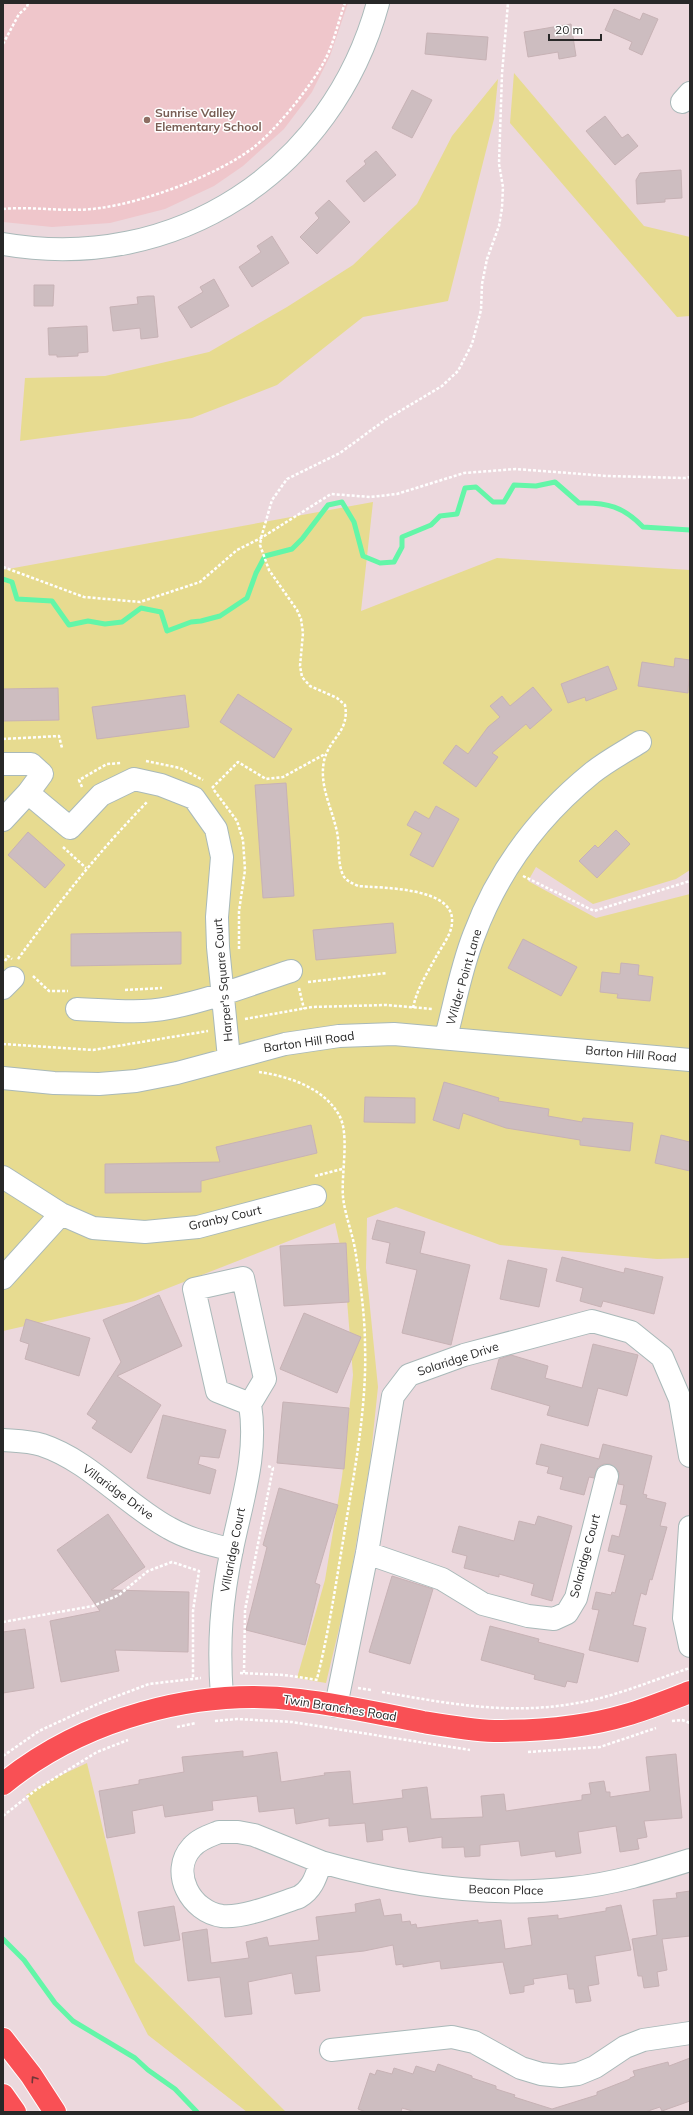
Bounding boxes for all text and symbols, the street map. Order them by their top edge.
scale bar [549,16,601,42]
text: 20 m [555,22,583,37]
place label: Sunrise Valley Elementary School [155,105,262,134]
marker: Sunrise Valley Elementary School [142,115,152,125]
street label: Harper's Square Court [210,918,235,1042]
street label: Wilder Point Lane [443,927,484,1027]
street label: Barton Hill Road [263,1028,355,1055]
street label: Barton Hill Road [585,1042,677,1065]
street label: Granby Court [187,1202,263,1233]
street label: Solaridge Drive [415,1338,500,1379]
street label: Villaridge Drive [80,1461,157,1522]
street label: Villaridge Court [217,1506,248,1593]
street label: Solaridge Court [566,1512,603,1599]
street label: Twin Branches Road [282,1691,398,1724]
street label: Beacon Place [468,1881,544,1898]
one-way arrow [32,2077,39,2084]

